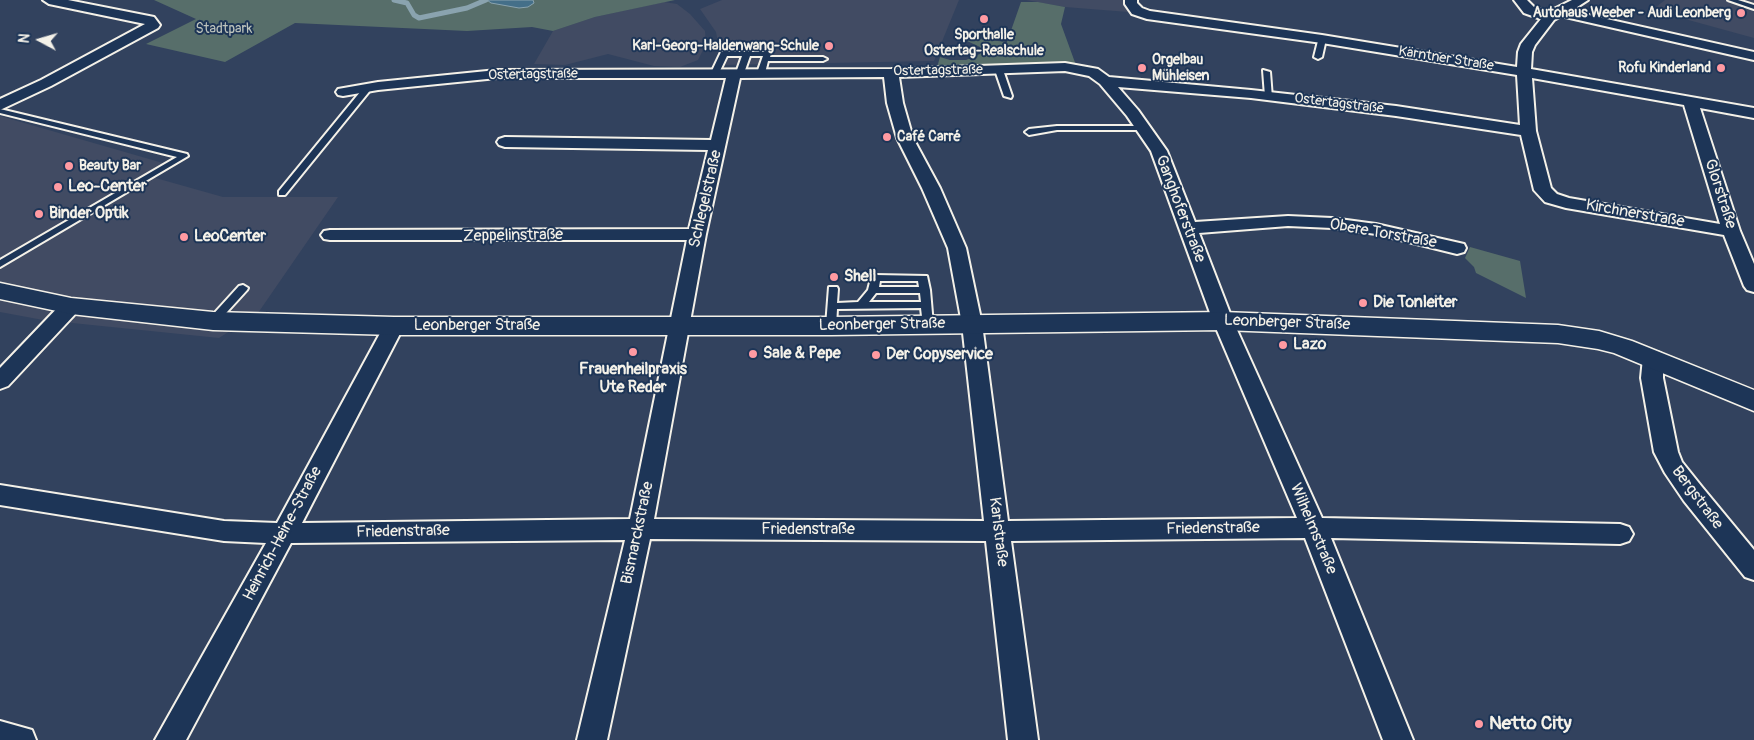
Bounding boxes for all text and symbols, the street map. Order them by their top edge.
place label: Autohaus Weeber - Audi Leonberg [1533,5,1731,21]
marker: Autohaus Weeber - Audi Leonberg [1735,7,1747,19]
marker: Sporthalle Ostertag-Realschule [978,13,990,25]
north arrow [15,15,65,65]
park label: Stadtpark [196,21,252,37]
place label: Sporthalle Ostertag-Realschule [924,27,1044,59]
text: N [16,33,34,44]
place label: Karl-Georg-Haldenwang-Schule [632,38,819,54]
marker: Karl-Georg-Haldenwang-Schule [823,40,835,52]
street label: Kärntner Straße [1397,43,1495,75]
place label: Orgelbau Mühleisen [1152,52,1209,84]
place label: Rofu Kinderland [1618,60,1711,76]
street label: Ostertagstraße [893,62,983,80]
marker: Orgelbau Mühleisen [1136,62,1148,74]
marker: Rofu Kinderland [1715,62,1727,74]
street label: Ostertagstraße [488,66,578,84]
street label: Ostertagstraße [1293,90,1385,118]
place label: Café Carré [897,129,961,145]
marker: Café Carré [881,131,893,143]
street label: Schlegelstraße [685,148,727,250]
street label: Ganghoferstraße [1151,153,1209,265]
street label: Glorstraße [1700,157,1740,231]
place label: Beauty Bar [79,158,141,174]
marker: Beauty Bar [63,160,75,172]
place label: Leo-Center [68,177,147,197]
marker: Leo-Center [52,181,64,193]
street label: Kirchnerstraße [1584,196,1686,232]
place label: Binder Optik [49,204,129,224]
marker: Binder Optik [33,208,45,220]
street label: Obere Torstraße [1328,215,1438,253]
street label: Zeppelinstraße [463,226,563,246]
place label: LeoCenter [194,227,266,247]
marker: LeoCenter [178,231,190,243]
place label: Shell [844,267,876,287]
marker: Shell [828,271,840,283]
place label: Die Tonleiter [1373,293,1457,313]
marker: Die Tonleiter [1357,297,1369,309]
street label: Leonberger Straße [1223,311,1351,335]
street label: Leonberger Straße [819,314,945,336]
street label: Leonberger Straße [414,316,540,336]
place label: Lazo [1293,335,1326,355]
marker: Lazo [1277,339,1289,351]
place label: Sale & Pepe [763,344,841,364]
place label: Der Copyservice [886,345,993,365]
marker: Frauenheilpraxis Ute Reder [627,346,639,358]
marker: Sale & Pepe [747,348,759,360]
marker: Der Copyservice [870,349,882,361]
place label: Frauenheilpraxis Ute Reder [579,360,687,398]
street label: Heinrich-Heine-Straße [239,463,327,605]
street label: Bergstraße [1667,463,1727,533]
street label: Bismarckstraße [618,480,658,586]
street label: Wilhelmstraße [1285,481,1341,577]
street label: Karlstraße [984,496,1012,568]
street label: Friedenstraße [1166,519,1260,539]
street label: Friedenstraße [761,520,855,540]
street label: Friedenstraße [356,522,450,542]
place label: Netto City [1489,713,1572,735]
marker: Netto City [1473,718,1485,730]

